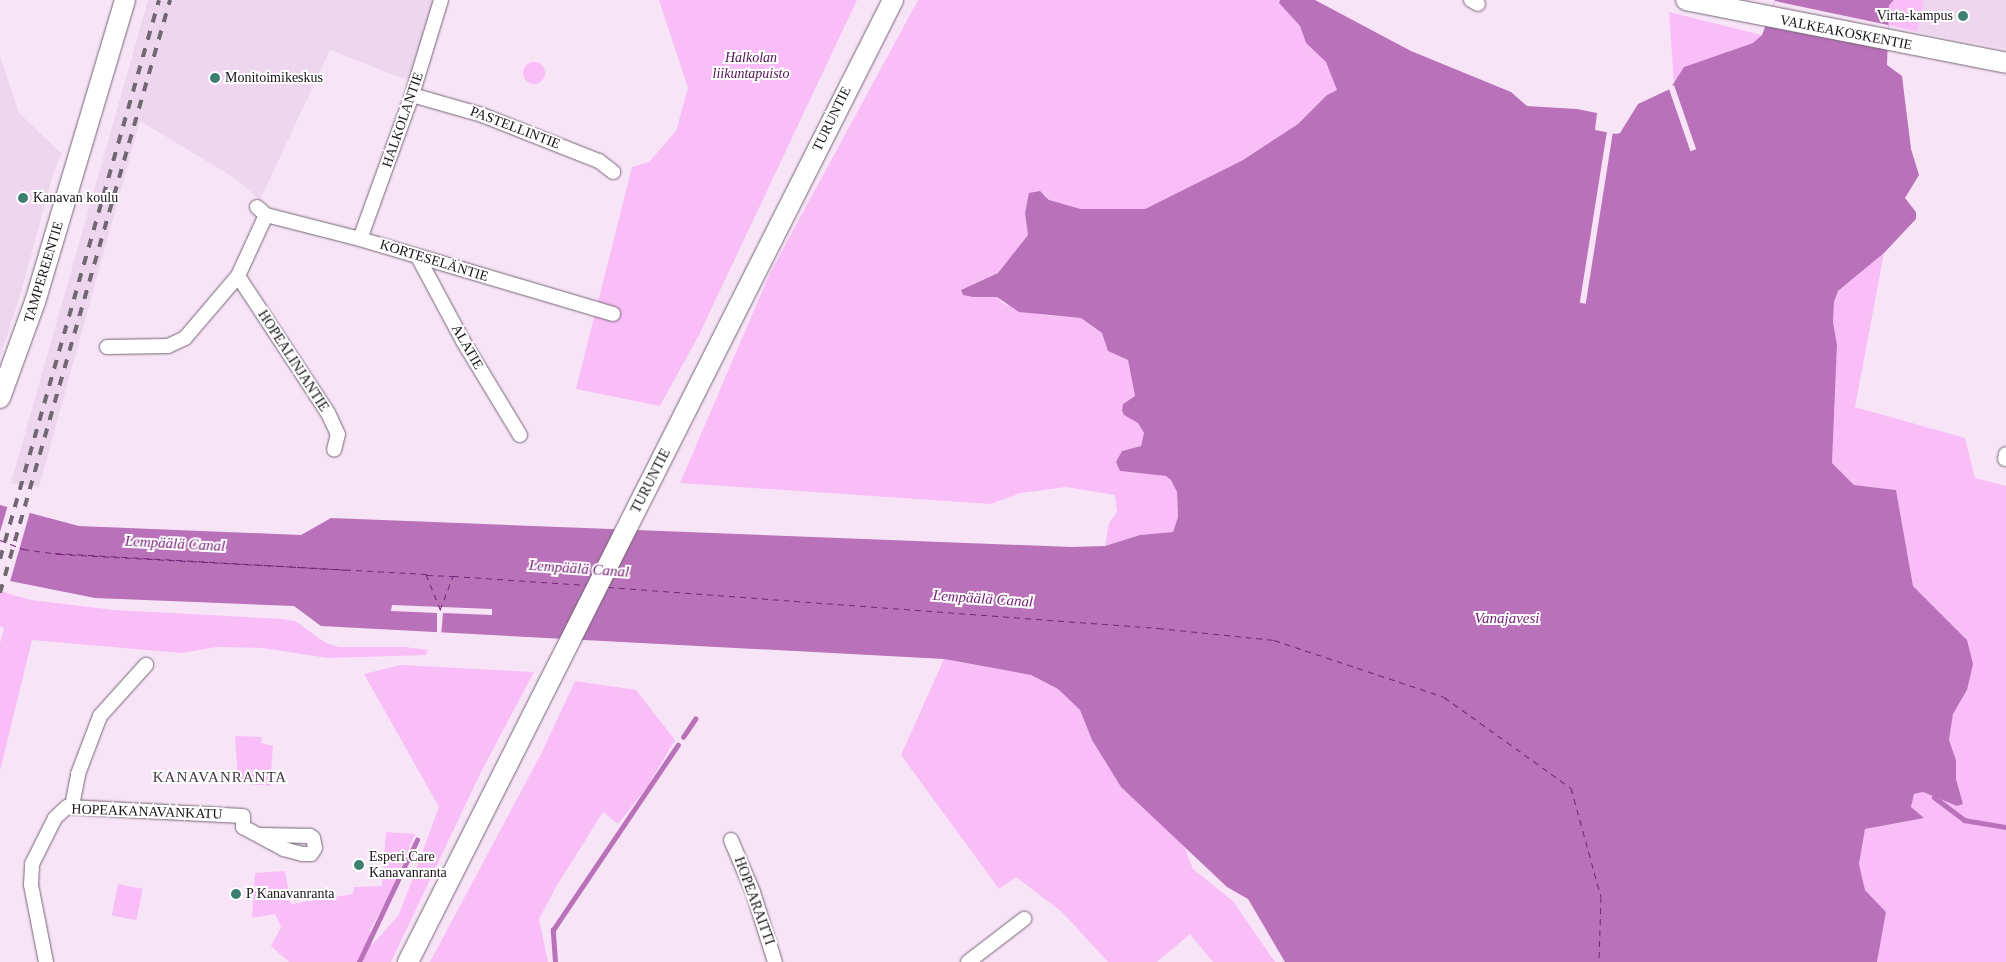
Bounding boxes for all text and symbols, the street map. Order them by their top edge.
place label: Virta-kampus [1877,8,1953,24]
marker: Virta-kampus [1957,10,1969,22]
street label: VALKEAKOSKENTIE [1778,12,1914,54]
park label: Halkolan liikuntapuisto [712,50,789,82]
place label: Monitoimikeskus [225,70,323,86]
street label: HALKOLANTIE [379,70,427,170]
marker: Monitoimikeskus [209,72,221,84]
street label: TURUNTIE [809,84,855,154]
street label: PASTELLINTIE [468,103,562,153]
place label: Kanavan koulu [33,190,118,206]
marker: Kanavan koulu [17,192,29,204]
street label: TAMPEREENTIE [21,220,67,324]
street label: KORTESELÄNTIE [378,236,490,286]
street label: HOPEALINJANTIE [254,307,332,415]
street label: ALATIE [447,322,487,372]
street label: TURUNTIE [628,446,674,516]
water label: Lempäälä Canal [124,532,226,556]
water label: Lempäälä Canal [528,557,630,581]
water label: Lempäälä Canal [932,587,1034,611]
water label: Vanajavesi [1475,610,1539,628]
district label: KANAVANRANTA [151,769,289,787]
street label: HOPEAKANAVANKATU [71,801,223,823]
place label: Esperi Care Kanavanranta [369,849,447,882]
street label: HOPEARAITTI [730,855,778,947]
marker: Esperi Care Kanavanranta [353,859,365,871]
place label: P Kanavanranta [246,886,335,902]
marker: P Kanavanranta [230,888,242,900]

